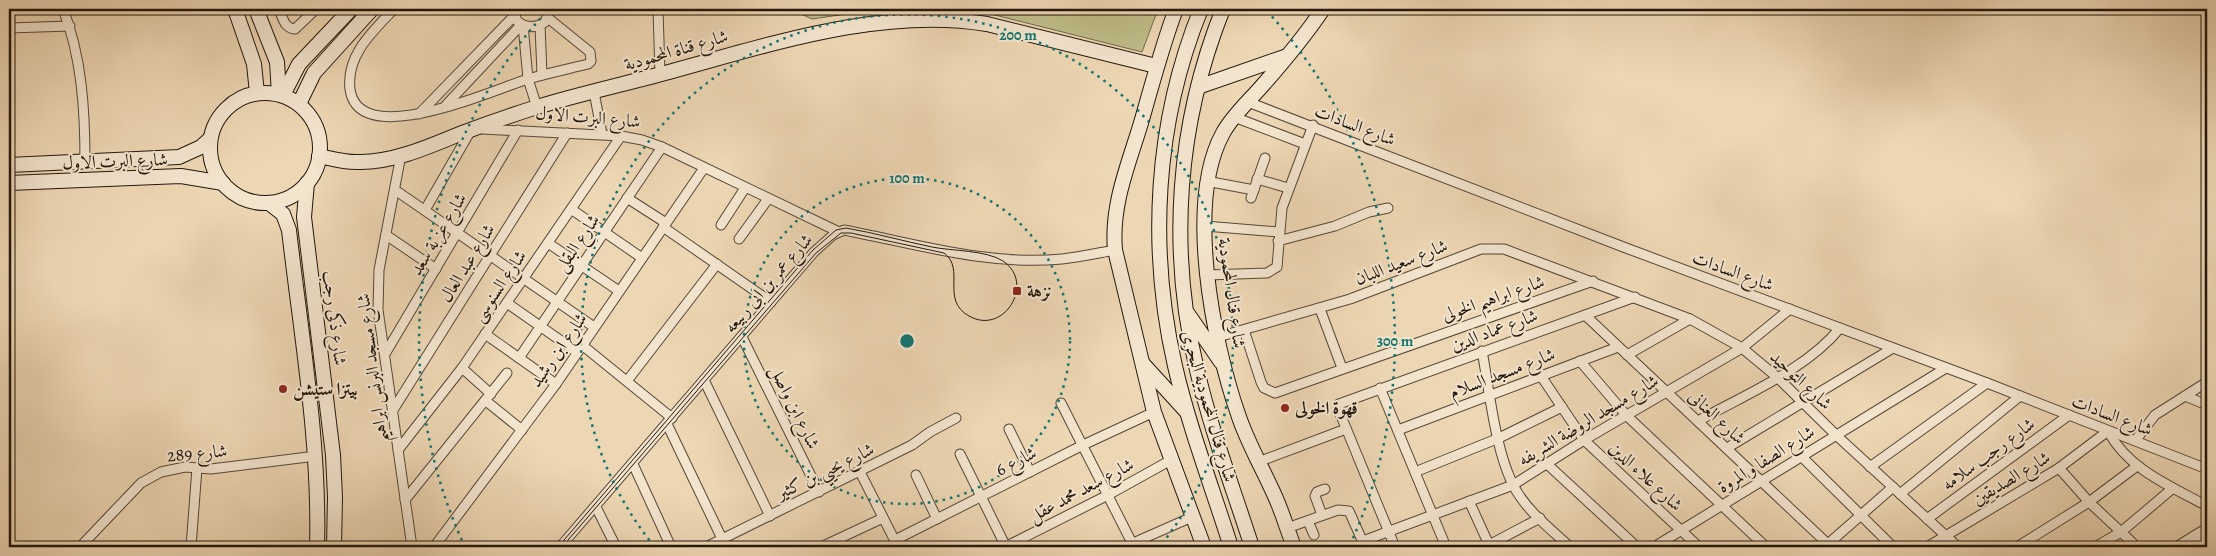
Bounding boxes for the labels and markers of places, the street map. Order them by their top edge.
place label: نزهة [1027,279,1052,303]
marker: نزهة [1011,285,1023,297]
centre of rings [898,332,916,350]
place label: بيتزا ستيشن [293,377,358,401]
marker: بيتزا ستيشن [277,383,289,395]
place label: قهوة الخولى [1294,396,1358,420]
marker: قهوة الخولى [1279,402,1291,414]

